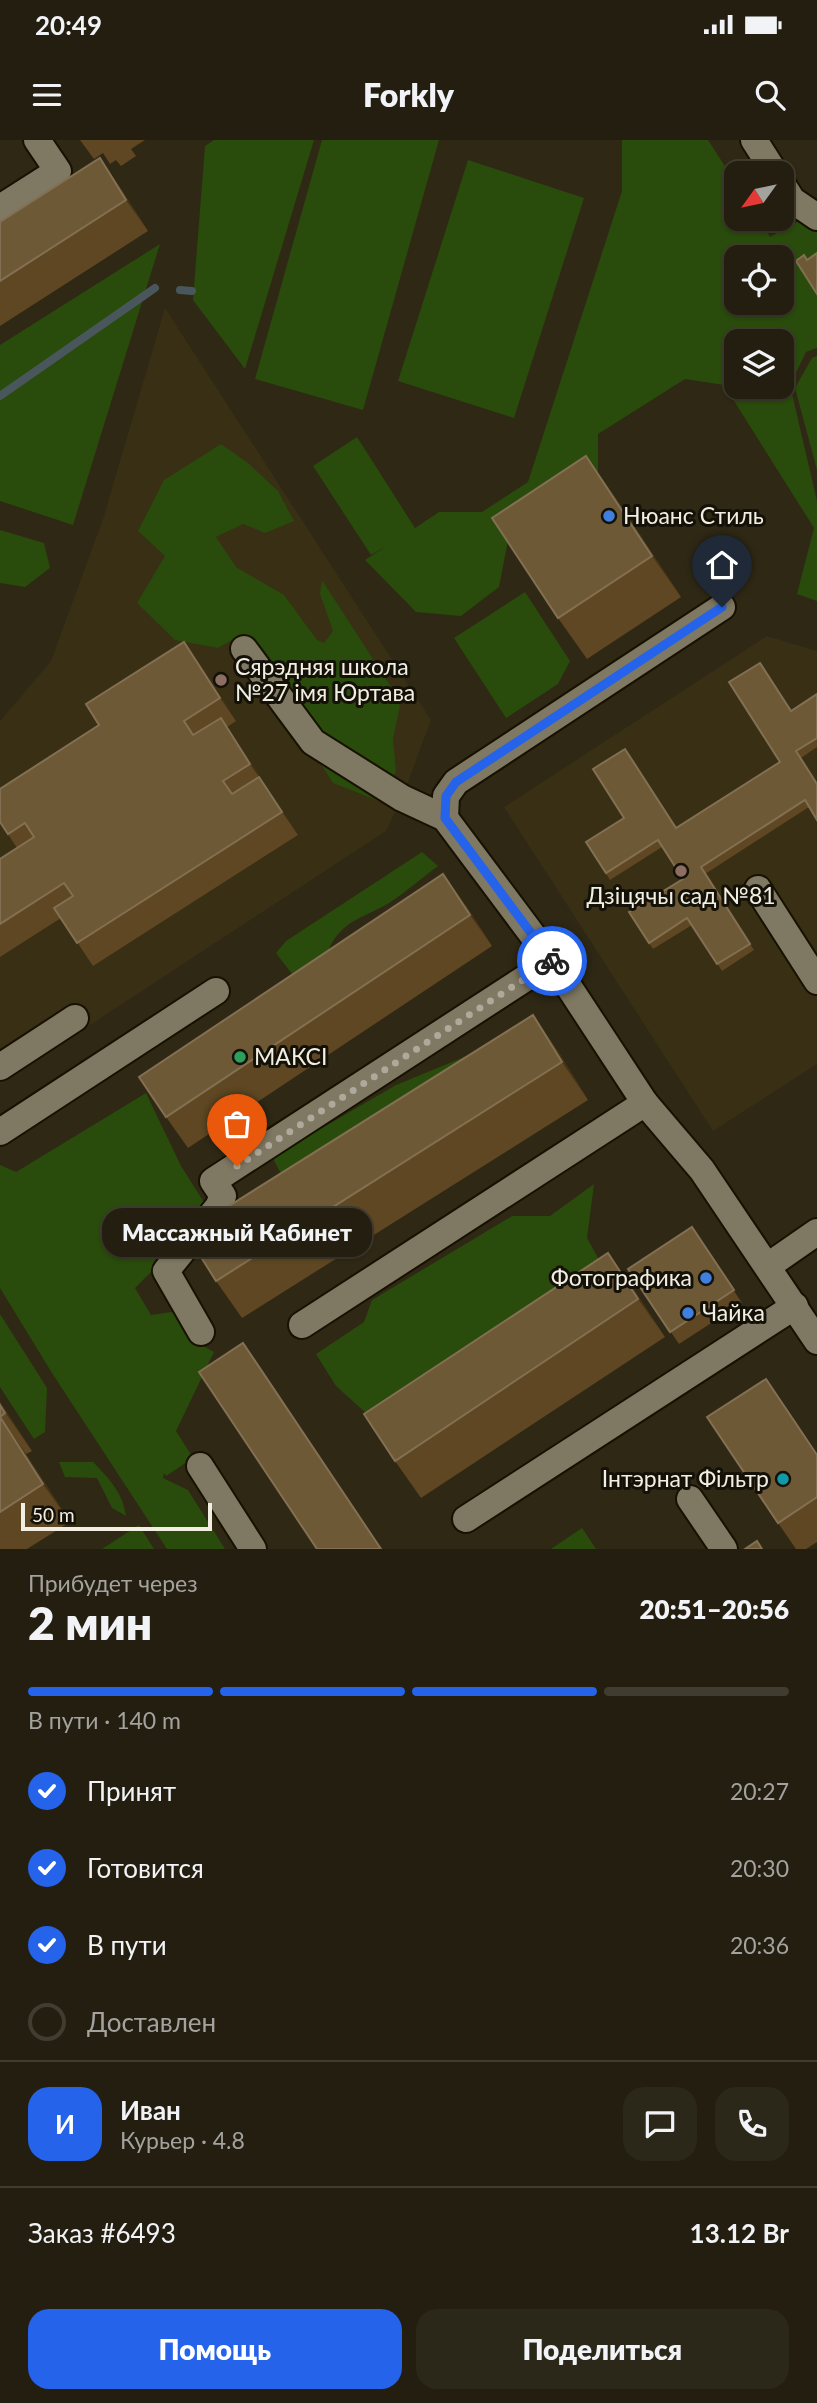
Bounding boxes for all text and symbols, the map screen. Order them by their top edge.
text: 20:49 [35,9,102,41]
text: Forkly [363,75,454,114]
icon: menu [28,76,66,114]
icon: search [751,76,789,114]
north arrow [724,161,794,231]
map controls [724,161,794,399]
button: locate [724,245,794,315]
button: layers [724,329,794,399]
place label: Нюанс Стиль [623,501,764,529]
marker: Нюанс Стиль [601,508,617,524]
pin [692,535,752,607]
icon: home [703,546,741,584]
place label: Сярэдняя школа №27 імя Юртава [235,652,415,706]
marker: Сярэдняя школа №27 імя Юртава [213,672,229,688]
marker: Дзіцячы сад №81 [673,863,689,879]
place label: Дзіцячы сад №81 [586,881,776,909]
courier [517,926,587,996]
icon: bike [533,942,571,980]
place label: МАКСІ [254,1042,327,1070]
marker: МАКСІ [232,1049,248,1065]
pin [207,1094,267,1166]
icon: bag [218,1105,256,1143]
callout: Массажный Кабинет [102,1208,372,1257]
text: Массажный Кабинет [122,1218,352,1246]
place label: Фотографика [551,1263,692,1291]
marker: Фотографика [698,1270,714,1286]
place label: Чайка [702,1298,765,1326]
marker: Чайка [680,1305,696,1321]
place label: Інтэрнат Фільтр [602,1464,769,1492]
marker: Інтэрнат Фільтр [775,1471,791,1487]
scale bar [21,1500,212,1532]
text: 50 m [32,1503,75,1526]
text: Прибудет через [28,1569,198,1597]
text: 20:51–20:56 [639,1593,789,1625]
text: 2 мин [28,1595,152,1650]
text: В пути · 140 m [28,1706,181,1734]
icon: check [28,1772,66,1810]
text: Принят [87,1775,176,1807]
text: 20:27 [730,1777,789,1805]
icon: check [28,1849,66,1887]
text: Готовится [87,1852,204,1884]
text: 20:30 [730,1854,789,1882]
icon: check [28,1926,66,1964]
text: В пути [87,1929,167,1961]
text: 20:36 [730,1931,789,1959]
text: Доставлен [87,2006,216,2038]
button: chat [623,2087,697,2161]
button: phone [715,2087,789,2161]
text: Иван [120,2094,181,2126]
text: И [55,2108,75,2140]
text: Курьер · 4.8 [120,2126,245,2154]
text: Заказ #6493 [28,2217,176,2249]
text: 13.12 Br [690,2217,789,2249]
button: Помощь [28,2309,402,2389]
button: Поделиться [416,2309,789,2389]

